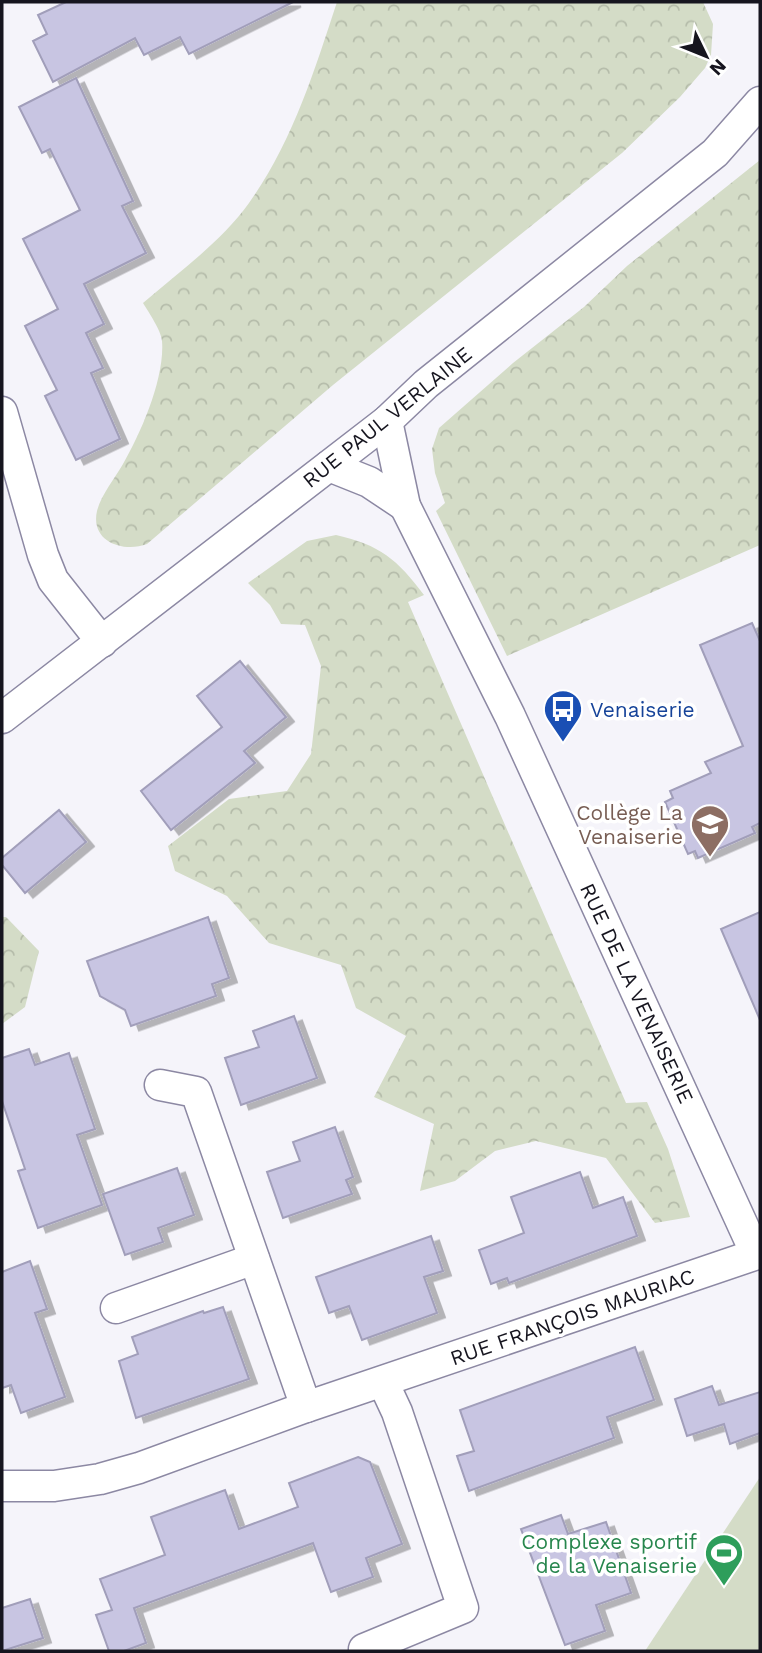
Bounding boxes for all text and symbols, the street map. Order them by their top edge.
north arrow [671,21,741,91]
text: N [705,54,731,80]
street label: RUE PAUL VERLAINE [297,341,477,493]
bus stop icon: Venaiserie [542,688,584,743]
place label: Venaiserie [590,697,695,722]
place label: Collège La Venaiserie [576,800,683,849]
school or university icon: Collège La Venaiserie [689,803,731,858]
street label: RUE DE LA VENAISERIE [575,879,699,1107]
street label: RUE FRANÇOIS MAURIAC [447,1263,697,1371]
place label: Complexe sportif de la Venaiserie [521,1529,697,1578]
sports icon: Complexe sportif de la Venaiserie [703,1532,745,1587]

